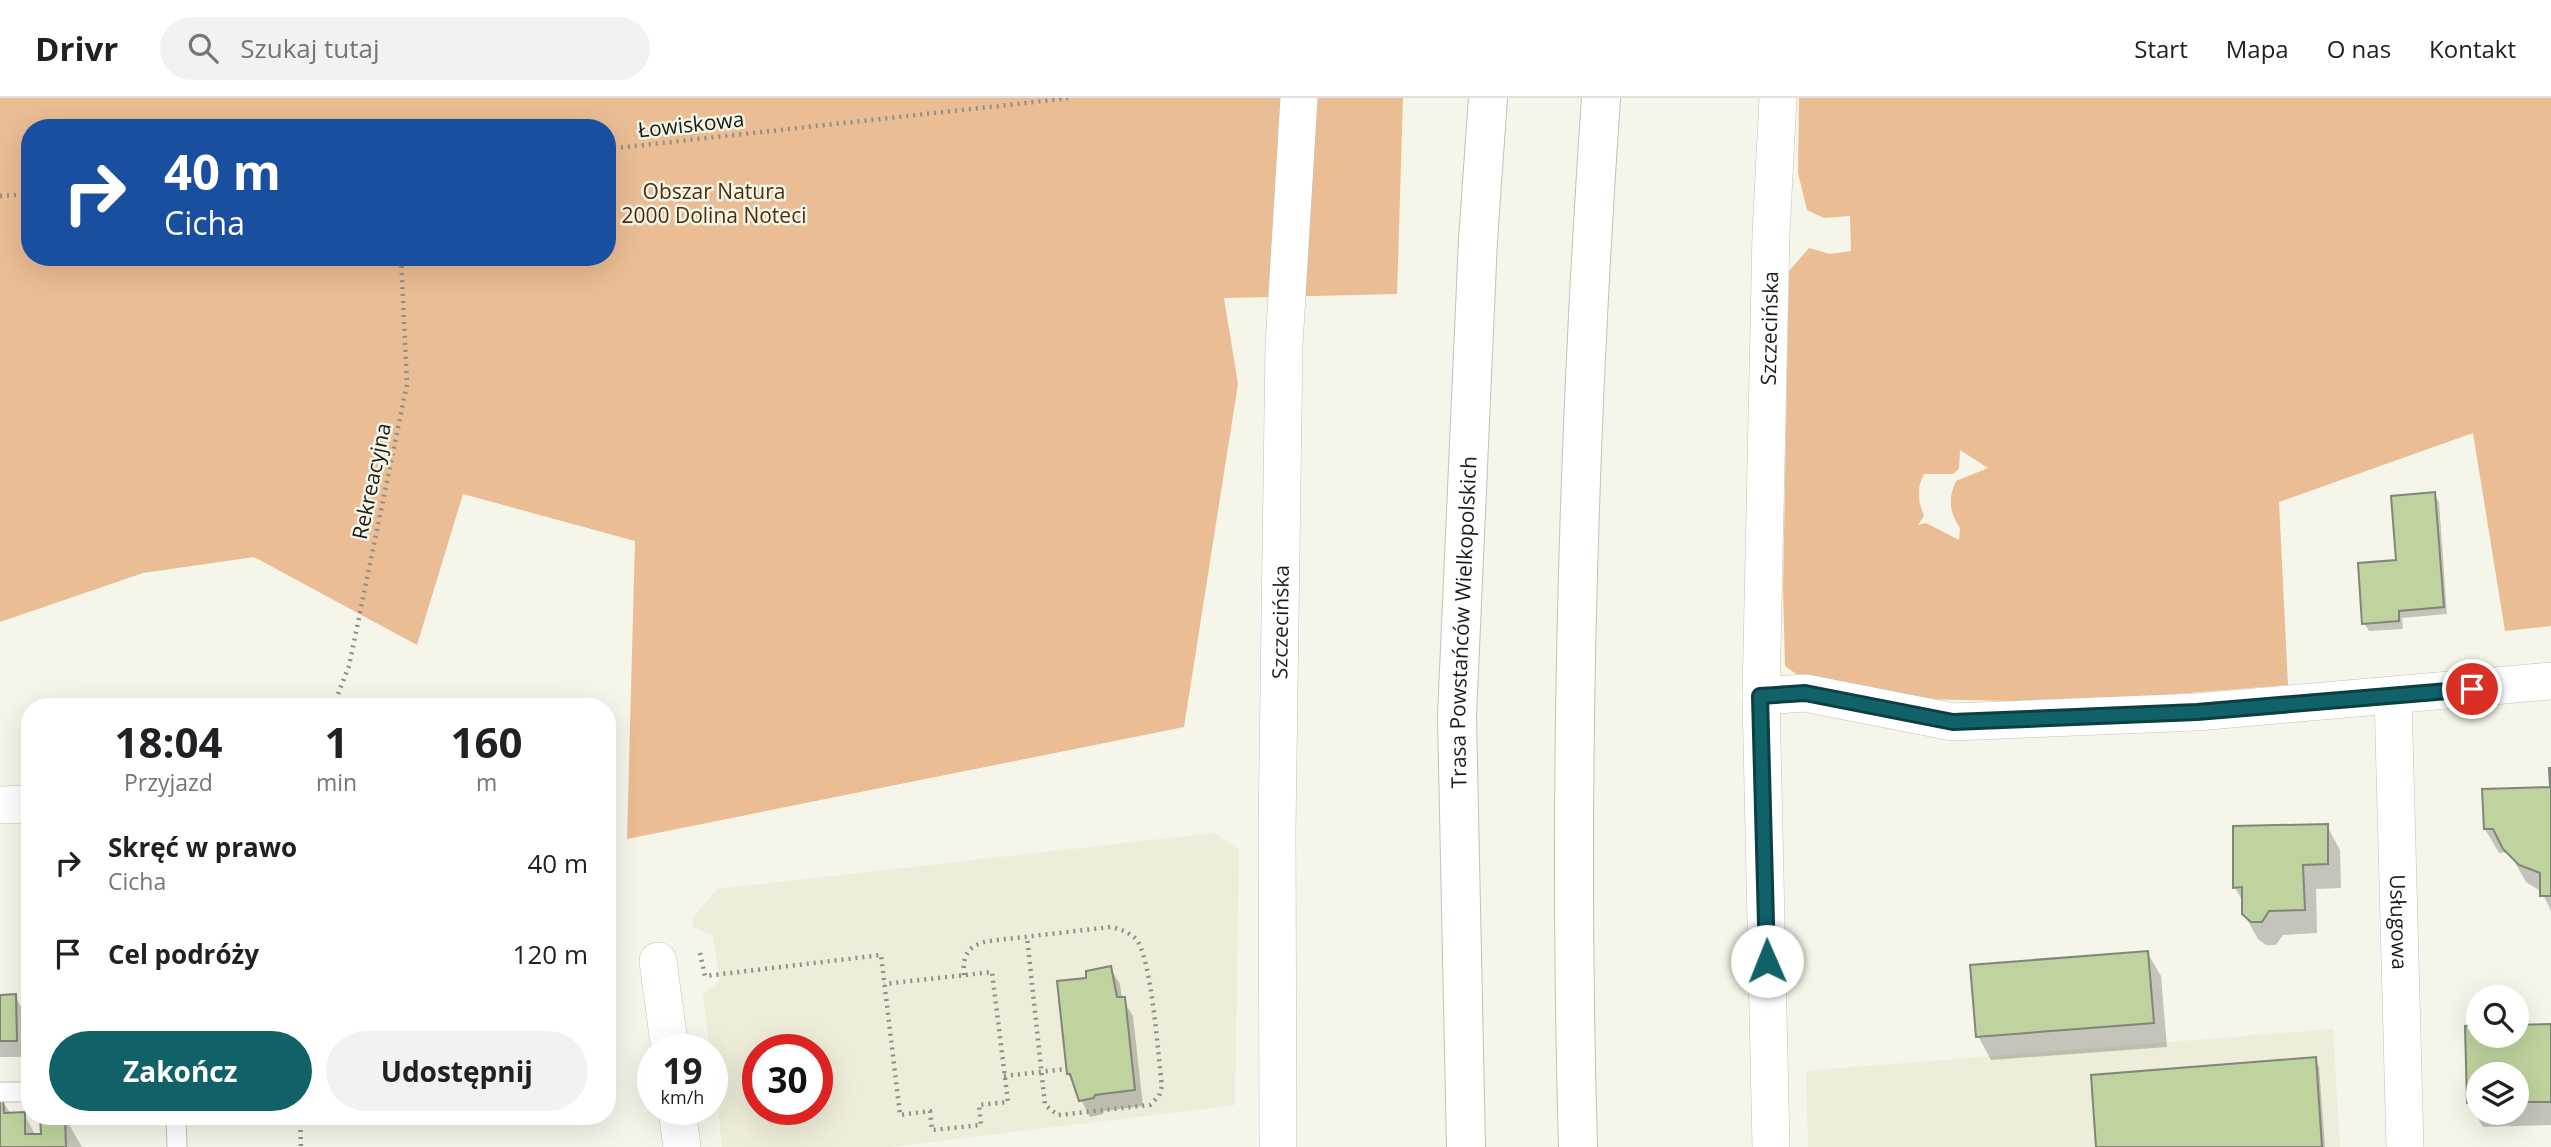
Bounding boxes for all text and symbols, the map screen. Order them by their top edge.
search box [160,17,650,80]
text: Drivr [35,26,118,71]
icon: search [184,29,222,67]
text: Szukaj tutaj [240,30,380,66]
text: Start [2134,32,2188,65]
text: Mapa [2226,32,2289,65]
text: O nas [2327,32,2391,65]
text: Kontakt [2429,32,2516,65]
street label: Łowiskowa [636,104,746,144]
text: 40 m [164,138,281,204]
icon: right [49,147,140,238]
park label: Obszar Natura 2000 Dolina Noteci [621,177,807,229]
text: Cicha [164,201,245,244]
street label: Szczecińska [1754,271,1784,386]
street label: Rekreacyjna [345,420,397,542]
street label: Trasa Powstańców Wielkopolskich [1443,455,1482,789]
street label: Szczecińska [1265,565,1295,679]
pin [2442,659,2502,719]
icon: arrive [2453,670,2491,708]
text: 18:04 [114,713,222,770]
text: 1 [324,713,349,770]
text: 160 [451,713,523,770]
text: Przyjazd [124,766,213,798]
text: min [316,766,357,798]
text: m [476,766,497,798]
text: Skręć w prawo [108,829,297,865]
icon: right [49,844,87,882]
text: 40 m [527,845,588,881]
text: Cicha [108,865,166,897]
street label: Usługowa [2384,874,2414,970]
position arrow [1730,924,1804,998]
icon: arrive [49,935,87,973]
text: Cel podróży [108,936,259,972]
text: 120 m [513,936,588,972]
map controls [2466,985,2529,1125]
button: search [2466,985,2529,1048]
button: Zakończ [49,1031,312,1111]
button: Udostępnij [326,1031,588,1111]
speed limit sign: 30 [742,1034,833,1125]
text: 19 [662,1047,703,1094]
button: layers [2466,1062,2529,1125]
text: km/h [661,1085,704,1109]

